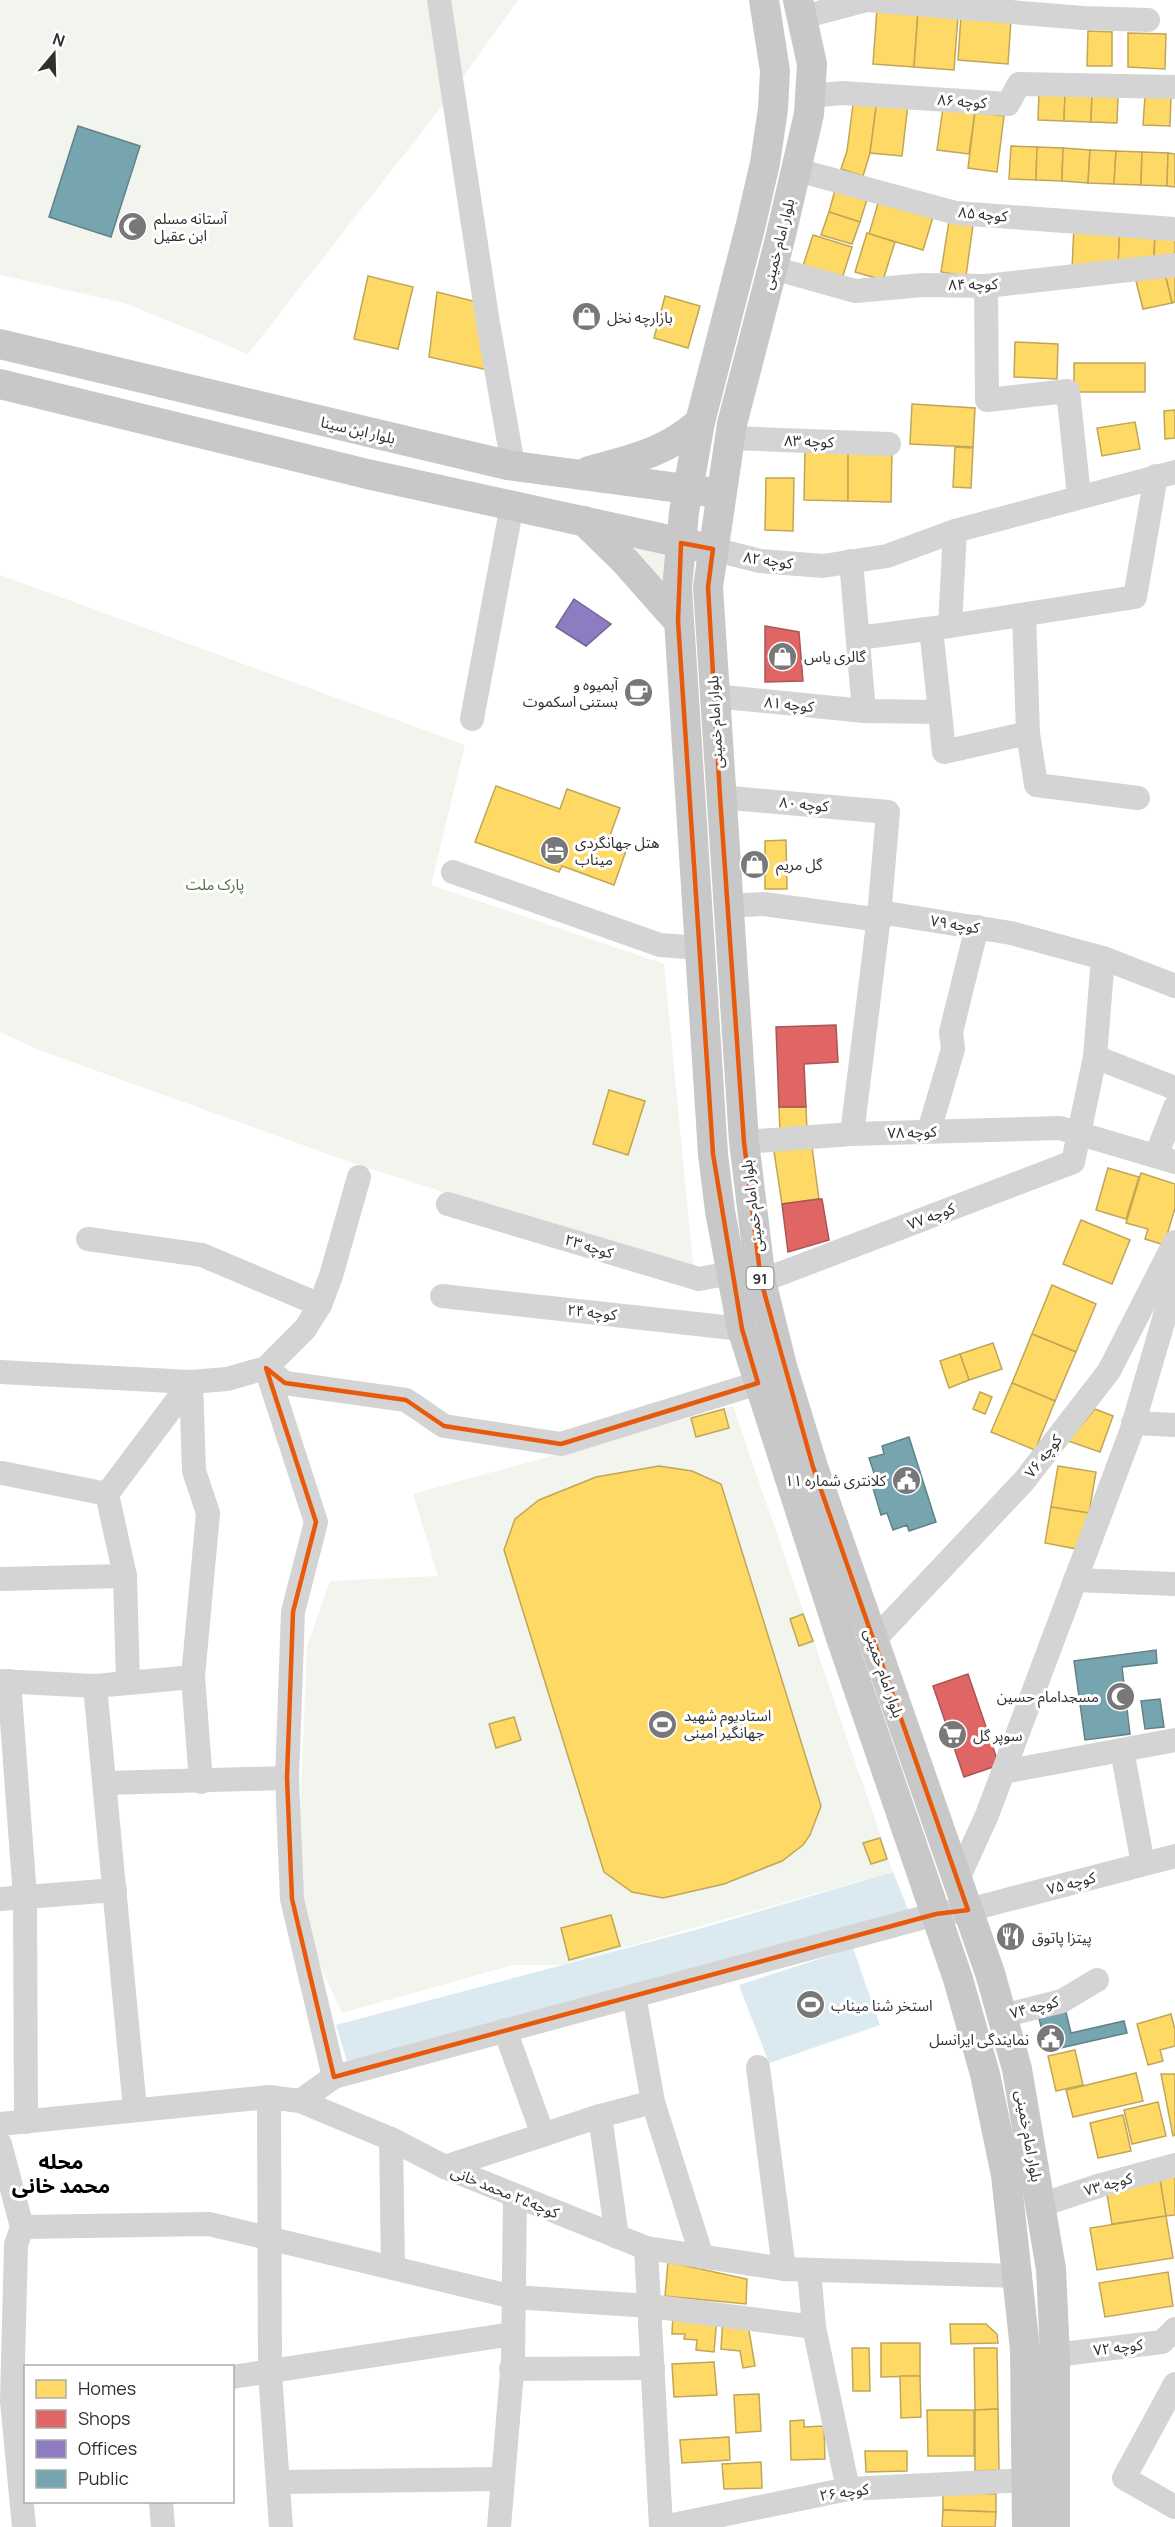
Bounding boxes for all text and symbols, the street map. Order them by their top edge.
north arrow [24,24,84,84]
text: N [50,28,68,52]
street label: کوچه ۸۶ [937,89,988,113]
street label: بلوار امام خمینی [757,196,800,292]
street label: کوچه ۸۵ [957,201,1009,227]
place label: آستانه مسلم ابن عقیل [154,208,228,246]
mosque icon: آستانه مسلم ابن عقیل [117,211,149,243]
street label: کوچه ۸۴ [948,273,999,295]
shop icon: بازارچه نخل [570,301,602,333]
place label: بازارچه نخل [607,307,673,328]
street label: بلوار ابن سینا [319,411,397,449]
street label: کوچه ۸۳ [784,430,835,452]
street label: کوچه ۸۲ [742,546,795,574]
shop icon: گالری یاس [767,640,799,672]
place label: گالری یاس [804,646,867,667]
place label: آبمیوه و بستنی اسکموت [523,674,619,712]
street label: بلوار امام خمینی [702,675,729,769]
cafe icon: آبمیوه و بستنی اسکموت [623,677,655,709]
street label: کوچه ۸۱ [763,691,816,717]
street label: کوچه ۸۰ [778,791,830,817]
place label: هتل جهانگردی میناب [575,832,660,870]
hotel icon: هتل جهانگردی میناب [538,835,570,867]
shop icon: گل مریم [739,848,771,880]
place label: گل مریم [776,854,823,876]
park label: پارک ملت [186,874,244,895]
street label: کوچه ۷۹ [929,910,982,938]
street label: کوچه ۷۸ [887,1121,938,1143]
street label: بلوار امام خمینی [736,1158,769,1253]
street label: کوچه ۷۷ [904,1197,959,1235]
street label: کوچه ۲۳ [562,1229,617,1264]
road number: 91 [746,1267,774,1289]
street label: کوچه ۲۴ [566,1299,619,1325]
street label: کوچه ۷۶ [1019,1429,1067,1482]
public building icon: کلانتری شماره ۱۱ [891,1464,923,1496]
place label: کلانتری شماره ۱۱ [785,1470,887,1491]
street label: بلوار امام خمینی [858,1626,909,1721]
mosque icon: مسجدامام حسین [1104,1680,1136,1712]
place label: مسجدامام حسین [997,1686,1099,1708]
place label: استادیوم شهید جهانگیر امینی [684,1705,771,1743]
sports icon: استادیوم شهید جهانگیر امینی [647,1708,679,1740]
supermarket icon: سوپر گل [936,1719,968,1751]
place label: سوپر گل [973,1725,1023,1746]
street label: کوچه ۷۵ [1044,1866,1098,1900]
restaurant icon: پیتزا پاتوق [995,1921,1027,1953]
place label: پیتزا پاتوق [1032,1927,1092,1948]
sports icon: استخر شنا میناب [794,1989,826,2021]
street label: کوچه ۷۴ [1007,1990,1061,2024]
place label: استخر شنا میناب [831,1995,933,2016]
public building icon: نمایندگی ایرانسل [1034,2023,1066,2055]
place label: نمایندگی ایرانسل [929,2029,1029,2050]
street label: بلوار امام خمینی [1010,2088,1047,2184]
district label: محله محمد خانی [12,2147,110,2199]
street label: کوچه۲۵ محمد خانی [448,2161,563,2224]
street label: کوچه ۷۳ [1081,2167,1136,2201]
street label: کوچه ۷۲ [1092,2333,1145,2360]
legend [24,2365,234,2503]
text: Homes [78,2376,136,2400]
text: Shops [78,2406,130,2430]
text: Offices [78,2436,137,2460]
text: Public [78,2466,129,2490]
street label: کوچه ۲۶ [818,2478,871,2506]

